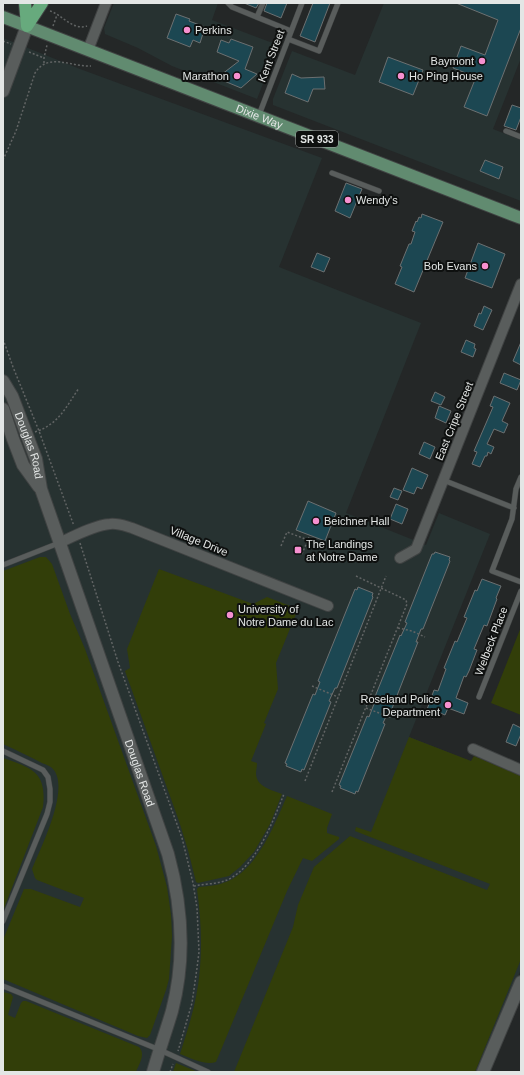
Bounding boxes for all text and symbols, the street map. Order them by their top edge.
place label: Perkins [195,24,232,36]
marker: Perkins [182,25,192,35]
street label: Kent Street [256,28,286,84]
place label: Baymont [431,55,474,67]
marker: Baymont [477,56,487,66]
place label: Marathon [183,70,229,82]
place label: Ho Ping House [409,70,483,82]
marker: Marathon [232,71,242,81]
marker: Ho Ping House [396,71,406,81]
street label: Dixie Way [234,102,285,131]
road number: SR 933 [296,131,338,147]
place label: Wendy's [356,194,398,206]
marker: Wendy's [343,195,353,205]
place label: Bob Evans [424,260,477,272]
marker: Bob Evans [480,261,490,271]
street label: East Cripe Street [433,380,475,462]
street label: Douglas Road [13,410,45,480]
place label: Beichner Hall [324,515,389,527]
marker: Beichner Hall [311,516,321,526]
street label: Village Drive [168,524,230,558]
place label: The Landings at Notre Dame [306,538,378,563]
marker: The Landings at Notre Dame [293,545,303,555]
place label: University of Notre Dame du Lac [238,603,334,628]
street label: Welbeck Place [472,605,510,677]
marker: University of Notre Dame du Lac [225,610,235,620]
place label: Roseland Police Department [361,693,440,718]
marker: Roseland Police Department [443,700,453,710]
street label: Douglas Road [123,738,157,808]

